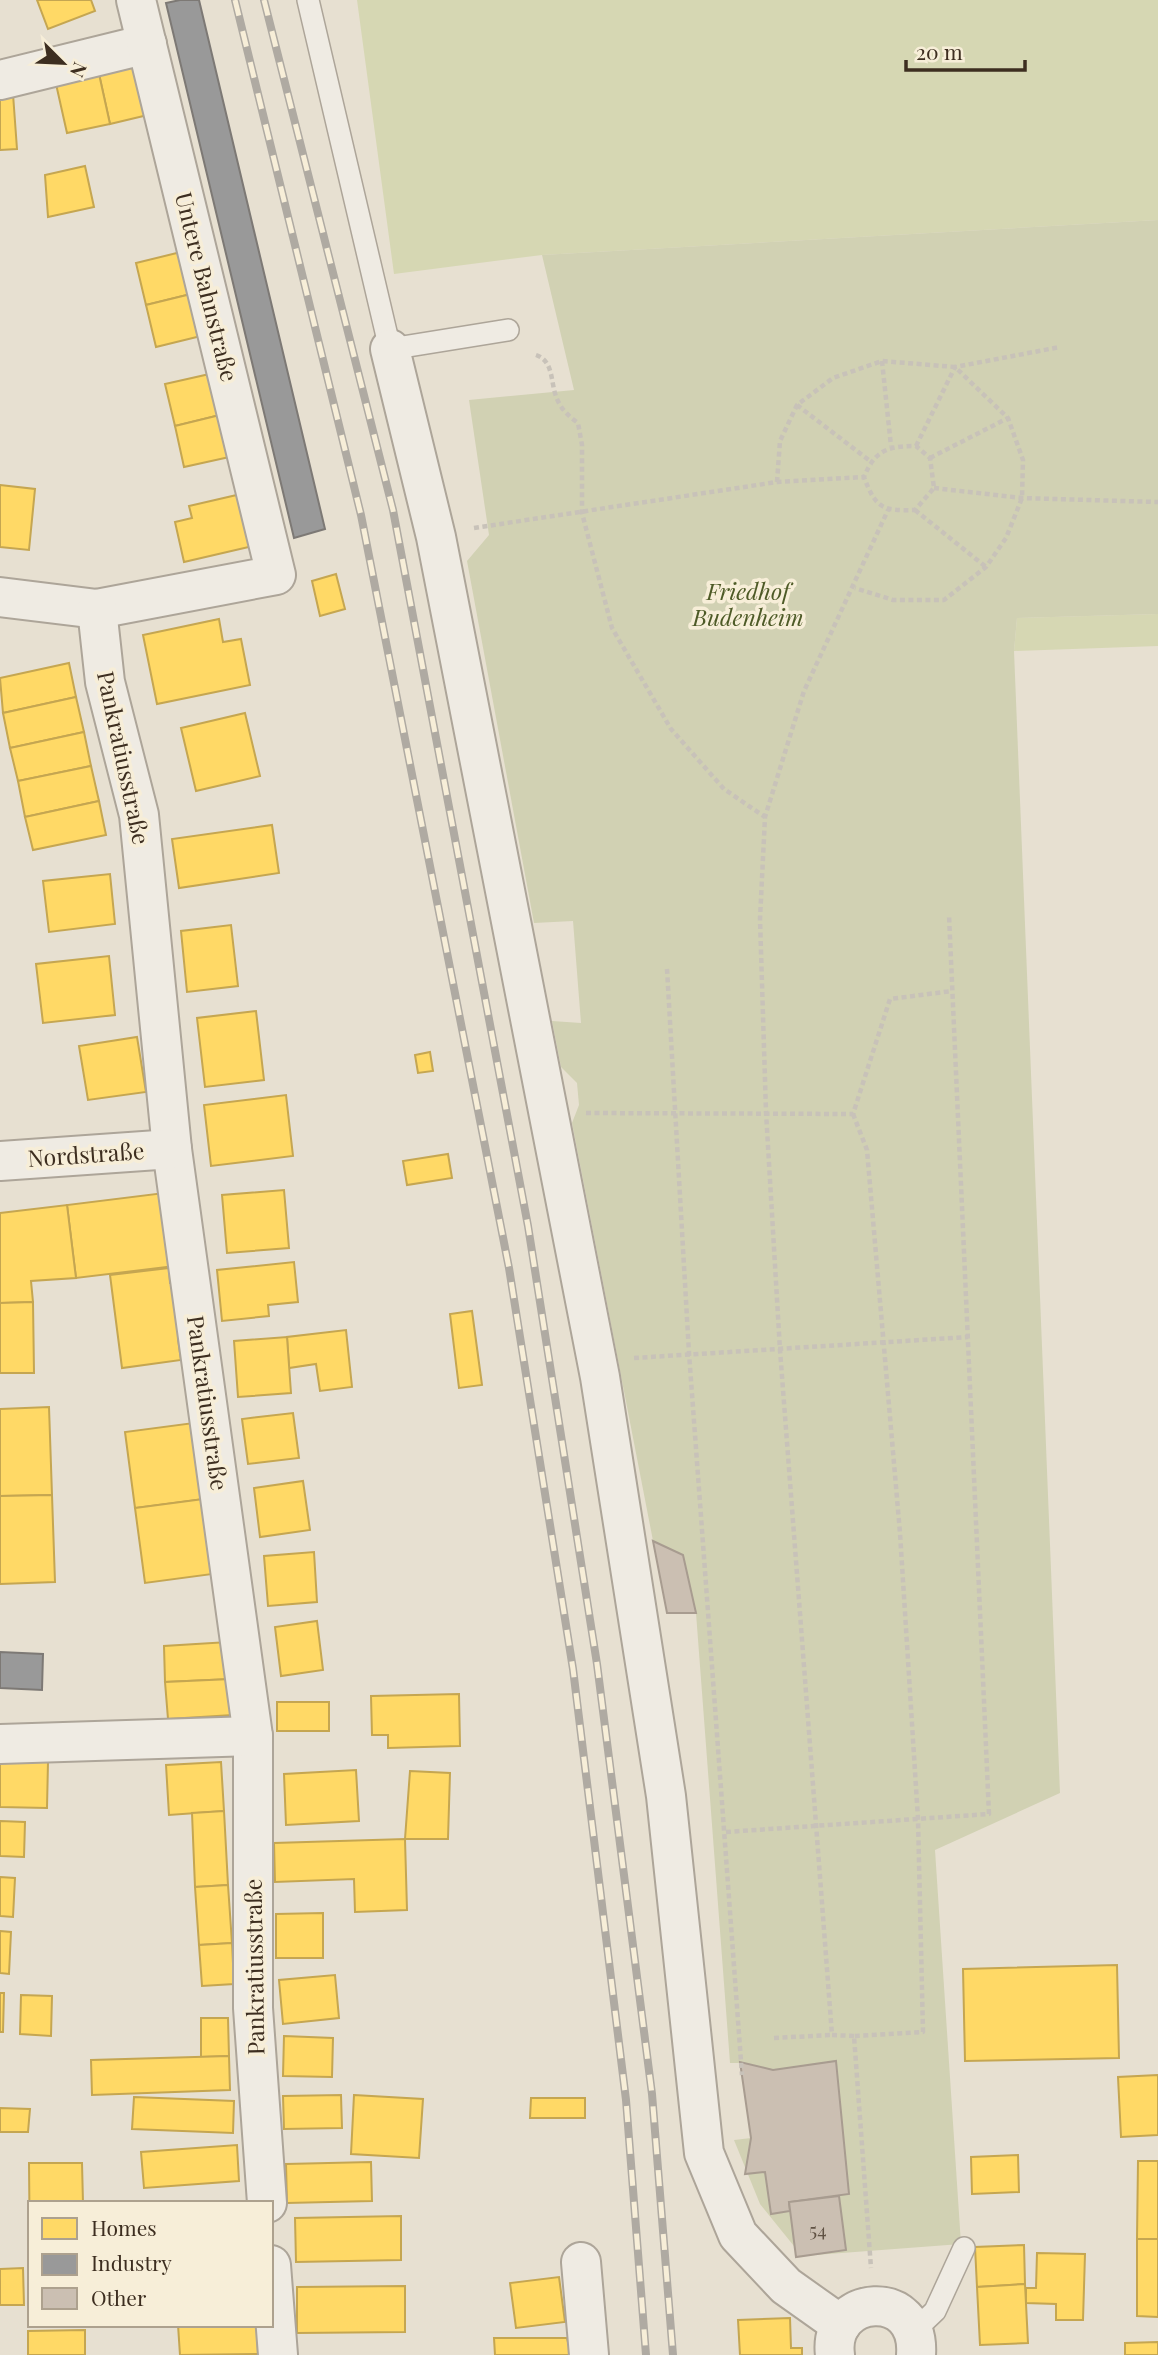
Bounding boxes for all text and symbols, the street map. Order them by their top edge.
north arrow [28,28,98,98]
scale bar [906,28,1025,72]
text: 20 m [916,37,963,65]
text: N [65,59,94,82]
street label: Untere Bahnstraße [169,189,246,385]
park label: Friedhof Budenheim [692,575,804,632]
street label: Pankratiusstraße [91,668,158,847]
street label: Nordstraße [27,1134,145,1173]
street label: Pankratiusstraße [181,1313,236,1492]
street label: Pankratiusstraße [236,1879,271,2056]
legend [28,2201,273,2327]
text: Homes [91,2213,157,2241]
house number: 54 [809,2216,827,2242]
text: Industry [91,2248,172,2276]
text: Other [91,2283,147,2311]

